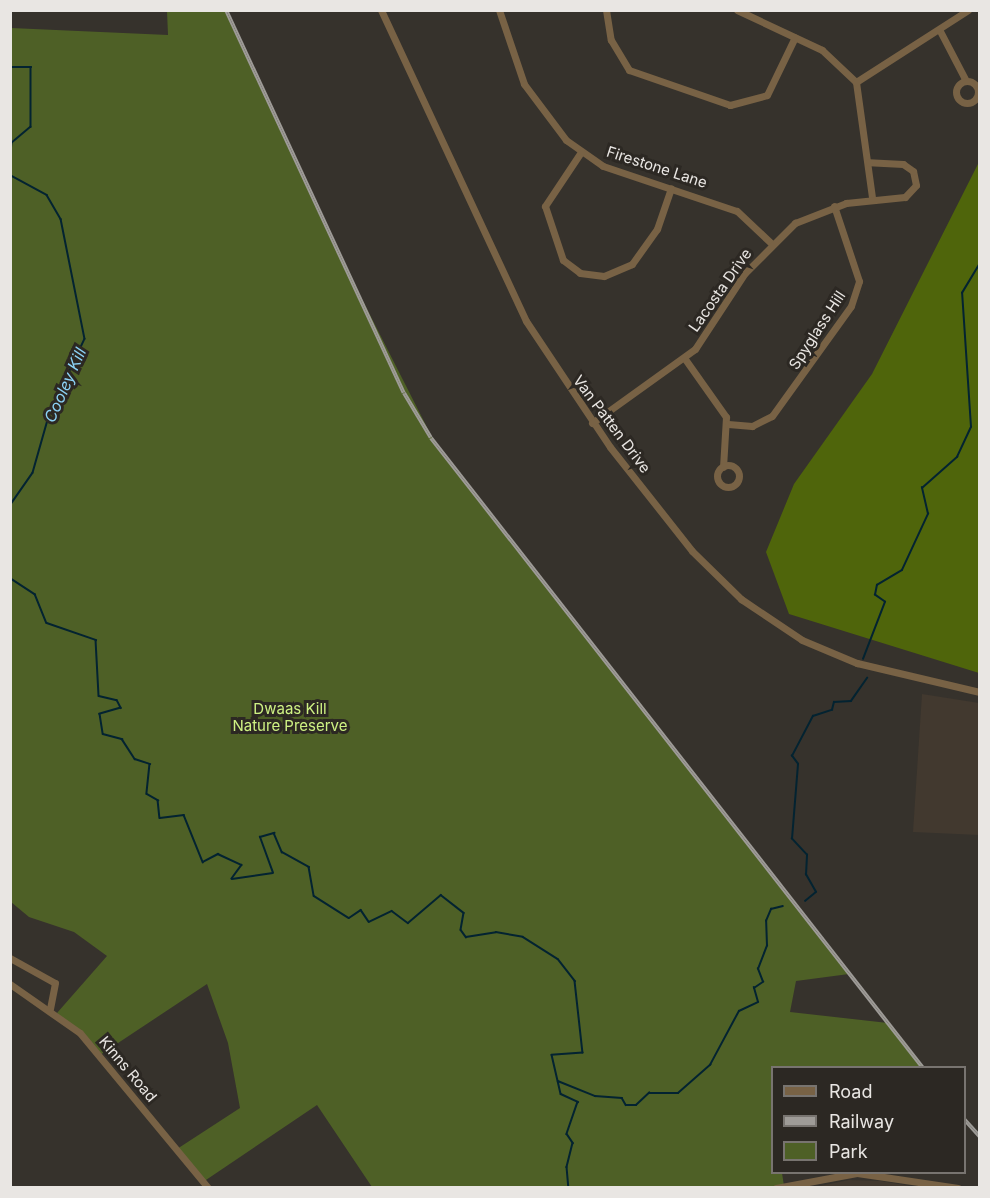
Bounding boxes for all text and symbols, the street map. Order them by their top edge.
street label: Firestone Lane [604,142,710,192]
street label: Lacosta Drive [685,245,755,335]
street label: Spyglass Hill [785,287,849,373]
water label: Cooley Kill [40,345,90,425]
street label: Van Patten Drive [569,372,655,476]
park label: Dwaas Kill Nature Preserve [232,699,348,734]
street label: Kinns Road [95,1033,161,1105]
legend [771,1066,966,1174]
text: Road [829,1081,872,1102]
text: Railway [829,1111,894,1132]
text: Park [829,1141,868,1162]

